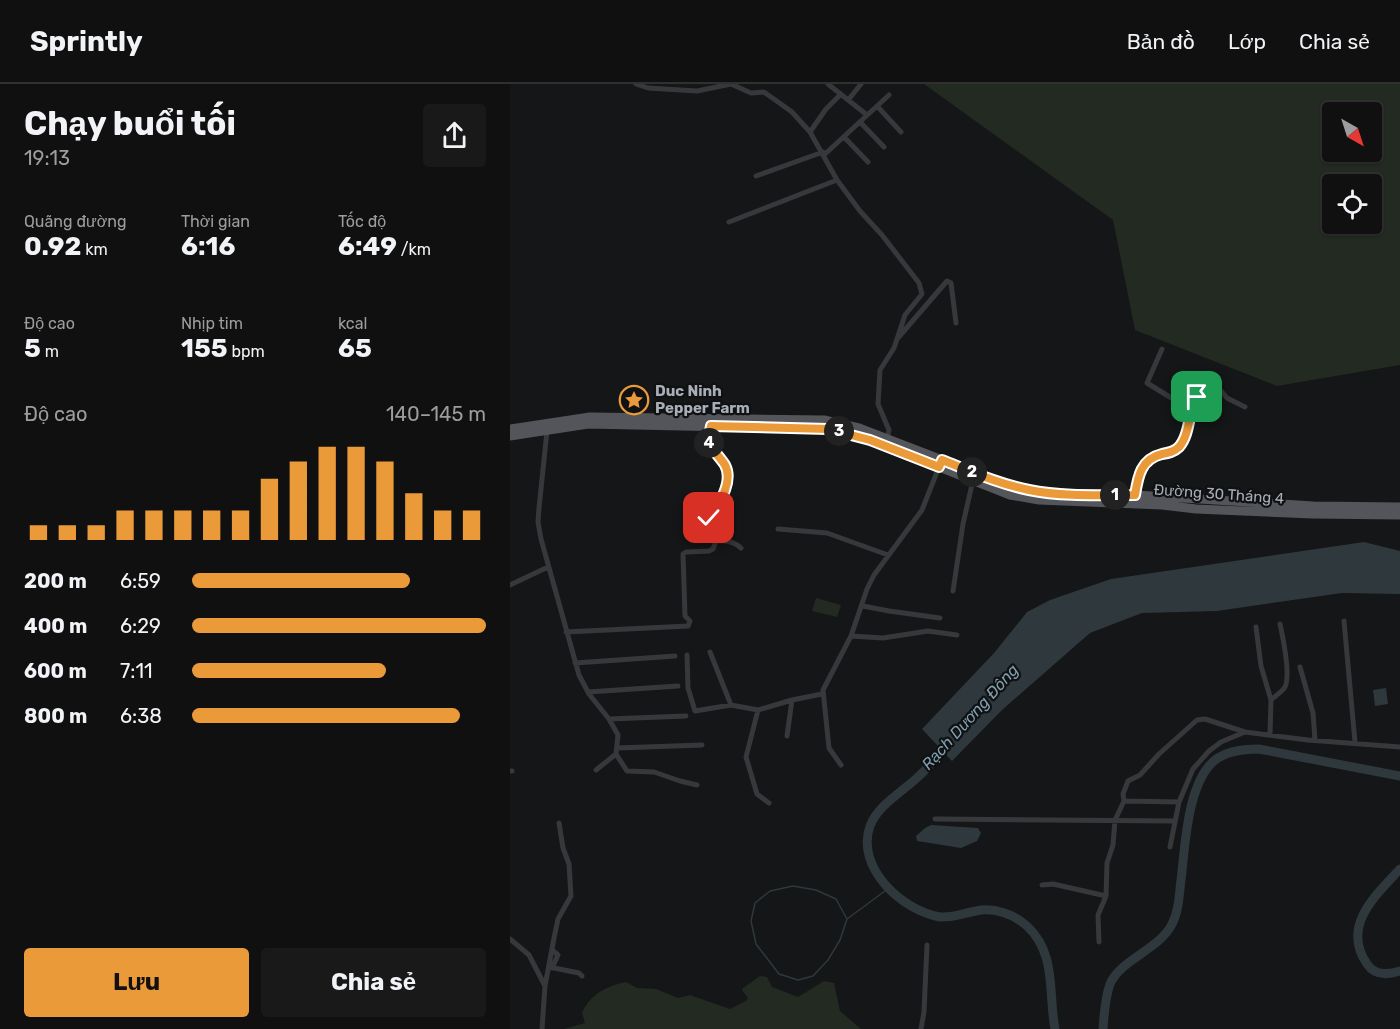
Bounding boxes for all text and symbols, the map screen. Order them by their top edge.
text: Sprintly [30,25,143,58]
text: Bản đồ [1127,29,1195,54]
text: Lớp [1228,29,1266,54]
text: Chia sẻ [1299,29,1370,54]
north arrow [1322,102,1382,162]
map controls [1322,102,1382,234]
text: Chạy buổi tối [24,104,236,143]
button: share [423,104,486,167]
text: 19:13 [24,146,70,170]
button: locate [1322,174,1382,234]
text: Quãng đường [24,212,126,231]
text: Thời gian [181,212,250,231]
text: Tốc độ [338,212,386,231]
text: 0.92 [24,231,81,262]
text: 6:16 [181,231,235,262]
text: 6:49 [338,231,397,262]
text: km [81,240,108,259]
text: /km [397,240,431,259]
text: Độ cao [24,314,75,333]
text: Nhịp tim [181,314,243,333]
text: kcal [338,314,367,333]
text: 5 [24,333,41,364]
text: 155 [181,333,228,364]
text: 65 [338,333,372,364]
text: m [41,342,59,361]
text: bpm [228,342,265,361]
pin [1171,371,1222,422]
icon: arrive [1180,380,1213,413]
place label: Duc Ninh Pepper Farm [655,382,750,417]
place icon: Duc Ninh Pepper Farm [618,384,650,416]
text: Độ cao [24,402,88,426]
text: 140–145 m [386,402,486,426]
pin: 3 [824,416,854,446]
text: 3 [834,421,844,440]
pin: 4 [694,428,724,458]
text: 4 [704,433,714,452]
pin: 2 [957,457,987,487]
text: 2 [967,462,977,481]
pin: 1 [1100,480,1130,510]
street label: Đường 30 Tháng 4 [1153,480,1285,508]
text: 1 [1111,485,1119,504]
pin [683,492,734,543]
icon: check [692,501,725,534]
text: 200 m [24,569,87,593]
text: 6:59 [120,569,161,593]
text: 400 m [24,614,87,638]
text: 6:29 [120,614,161,638]
text: 600 m [24,659,87,683]
text: 7:11 [120,659,153,683]
water label: Rạch Dương Đông [918,660,1023,774]
text: 800 m [24,704,87,728]
text: 6:38 [120,704,162,728]
button: Lưu [24,948,249,1017]
button: Chia sẻ [261,948,486,1017]

